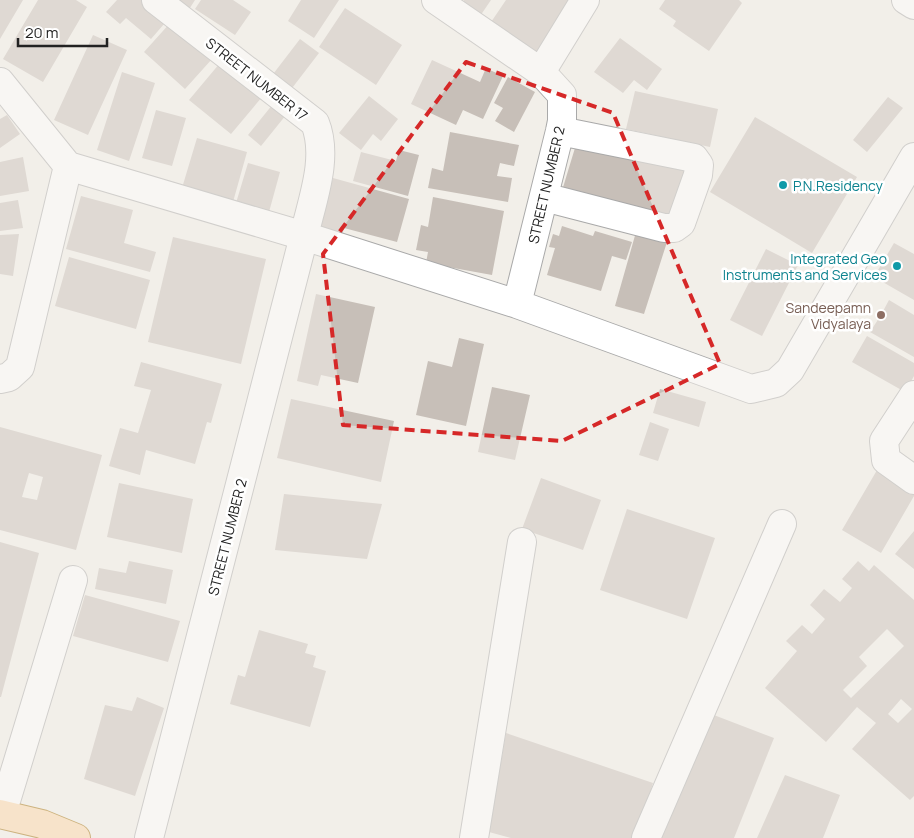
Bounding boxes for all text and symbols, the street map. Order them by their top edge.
scale bar [18,15,106,47]
text: 20 m [25,22,58,43]
street label: STREET NUMBER 17 [202,33,312,125]
street label: STREET NUMBER 2 [523,124,569,246]
place label: P.N.Residency [793,176,884,195]
marker: P.N.Residency [777,179,789,191]
place label: Integrated Geo Instruments and Services [723,249,887,284]
marker: Integrated Geo Instruments and Services [891,260,903,272]
place label: Sandeepamn Vidyalaya [786,298,871,333]
marker: Sandeepamn Vidyalaya [875,309,887,321]
street label: STREET NUMBER 2 [203,477,251,597]

